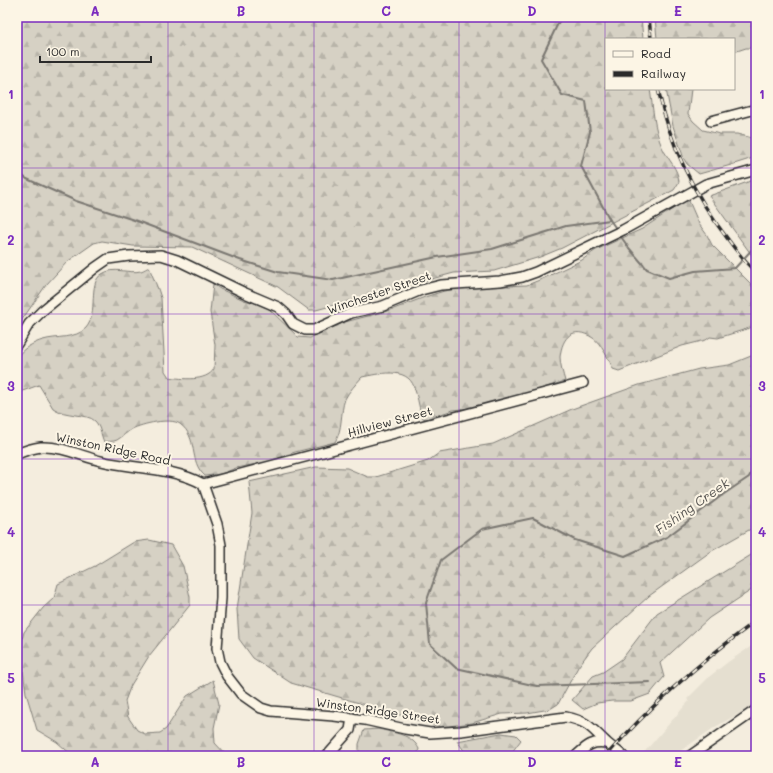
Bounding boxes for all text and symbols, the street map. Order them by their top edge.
text: A [90,2,100,19]
text: B [237,2,246,19]
text: C [381,2,391,19]
text: D [527,2,537,19]
text: E [674,2,682,19]
scale bar [40,38,151,64]
legend [605,38,735,90]
text: 100 m [46,43,80,59]
text: Road [641,45,671,61]
text: Railway [641,65,686,81]
text: 1 [8,85,14,102]
text: 1 [759,85,765,102]
text: 2 [7,231,15,248]
text: 2 [758,231,766,248]
street label: Winchester Street [325,267,433,317]
text: 3 [7,377,15,394]
text: 3 [758,377,766,394]
street label: Hillview Street [346,402,434,440]
street label: Winston Ridge Road [54,428,172,468]
water label: Fishing Creek [651,473,733,537]
text: 4 [7,523,15,540]
text: 4 [758,523,766,540]
text: 5 [7,669,15,686]
text: 5 [758,669,766,686]
street label: Winston Ridge Street [315,693,441,727]
text: A [90,753,100,770]
text: B [237,753,246,770]
text: C [381,753,391,770]
text: D [527,753,537,770]
text: E [674,753,682,770]

